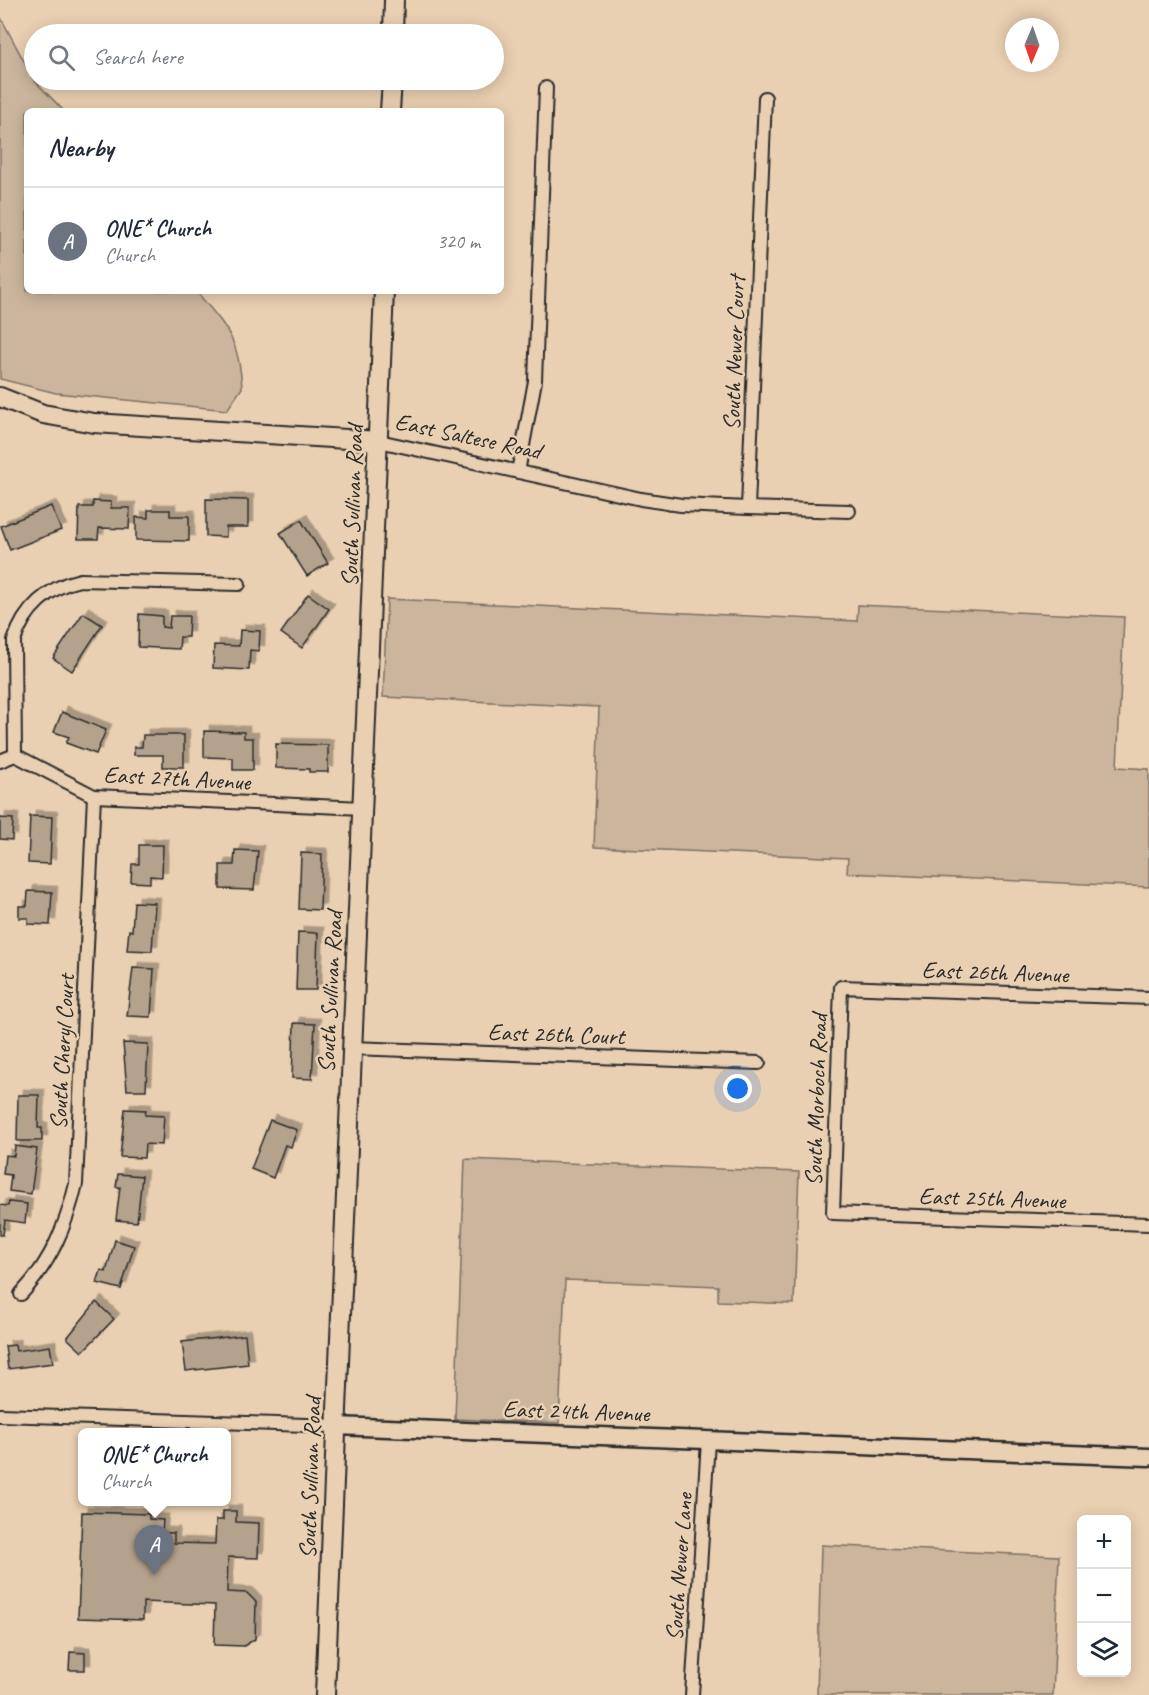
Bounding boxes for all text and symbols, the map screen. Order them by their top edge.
north arrow [1005,18,1059,72]
search box [24,24,504,90]
icon: search [45,41,78,74]
text: Search here [93,43,183,71]
text: Nearby [48,131,113,164]
text: ONE* Church [105,215,211,243]
text: A [62,229,73,254]
text: 320 m [437,229,480,254]
text: Church [105,243,155,268]
street label: South Newer Court [716,272,752,431]
street label: East Saltese Road [392,406,547,467]
street label: South Sullivan Road [334,421,370,587]
street label: East 27th Avenue [103,759,253,797]
street label: South Sullivan Road [311,907,349,1074]
street label: East 26th Avenue [921,954,1071,990]
street label: South Cheryl Court [43,971,81,1130]
street label: South Morboch Road [798,1010,834,1187]
street label: East 26th Court [487,1017,627,1051]
your location [723,1074,752,1103]
street label: East 25th Avenue [918,1180,1068,1216]
street label: South Sullivan Road [292,1393,328,1559]
street label: East 24th Avenue [502,1393,652,1429]
popup [78,1428,231,1506]
text: ONE* Church [101,1441,208,1469]
text: Church [101,1469,152,1494]
street label: South Newer Lane [659,1490,699,1642]
map controls [1077,1515,1131,1677]
button: + [1077,1515,1131,1569]
pin: A [134,1526,174,1575]
button: − [1077,1569,1131,1623]
button: layers [1077,1623,1131,1677]

